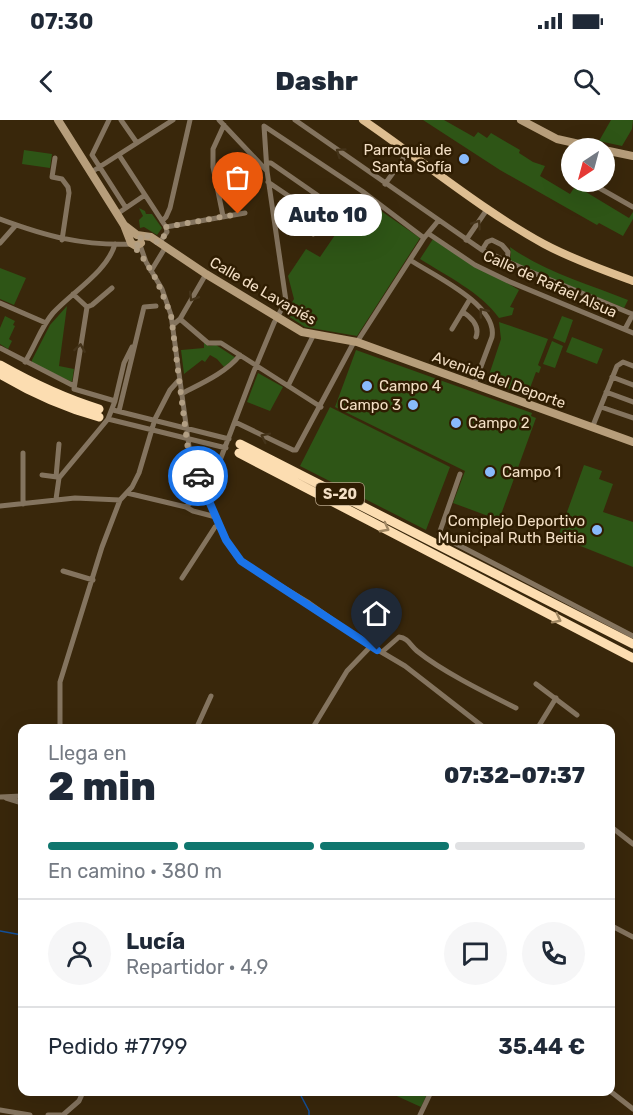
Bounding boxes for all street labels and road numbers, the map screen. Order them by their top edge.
street label: Calle de Rafael Alsua [480,246,620,322]
street label: Calle de Lavapiés [206,253,320,329]
street label: Avenida del Deporte [430,348,568,412]
road number: S-20 [316,483,364,505]

